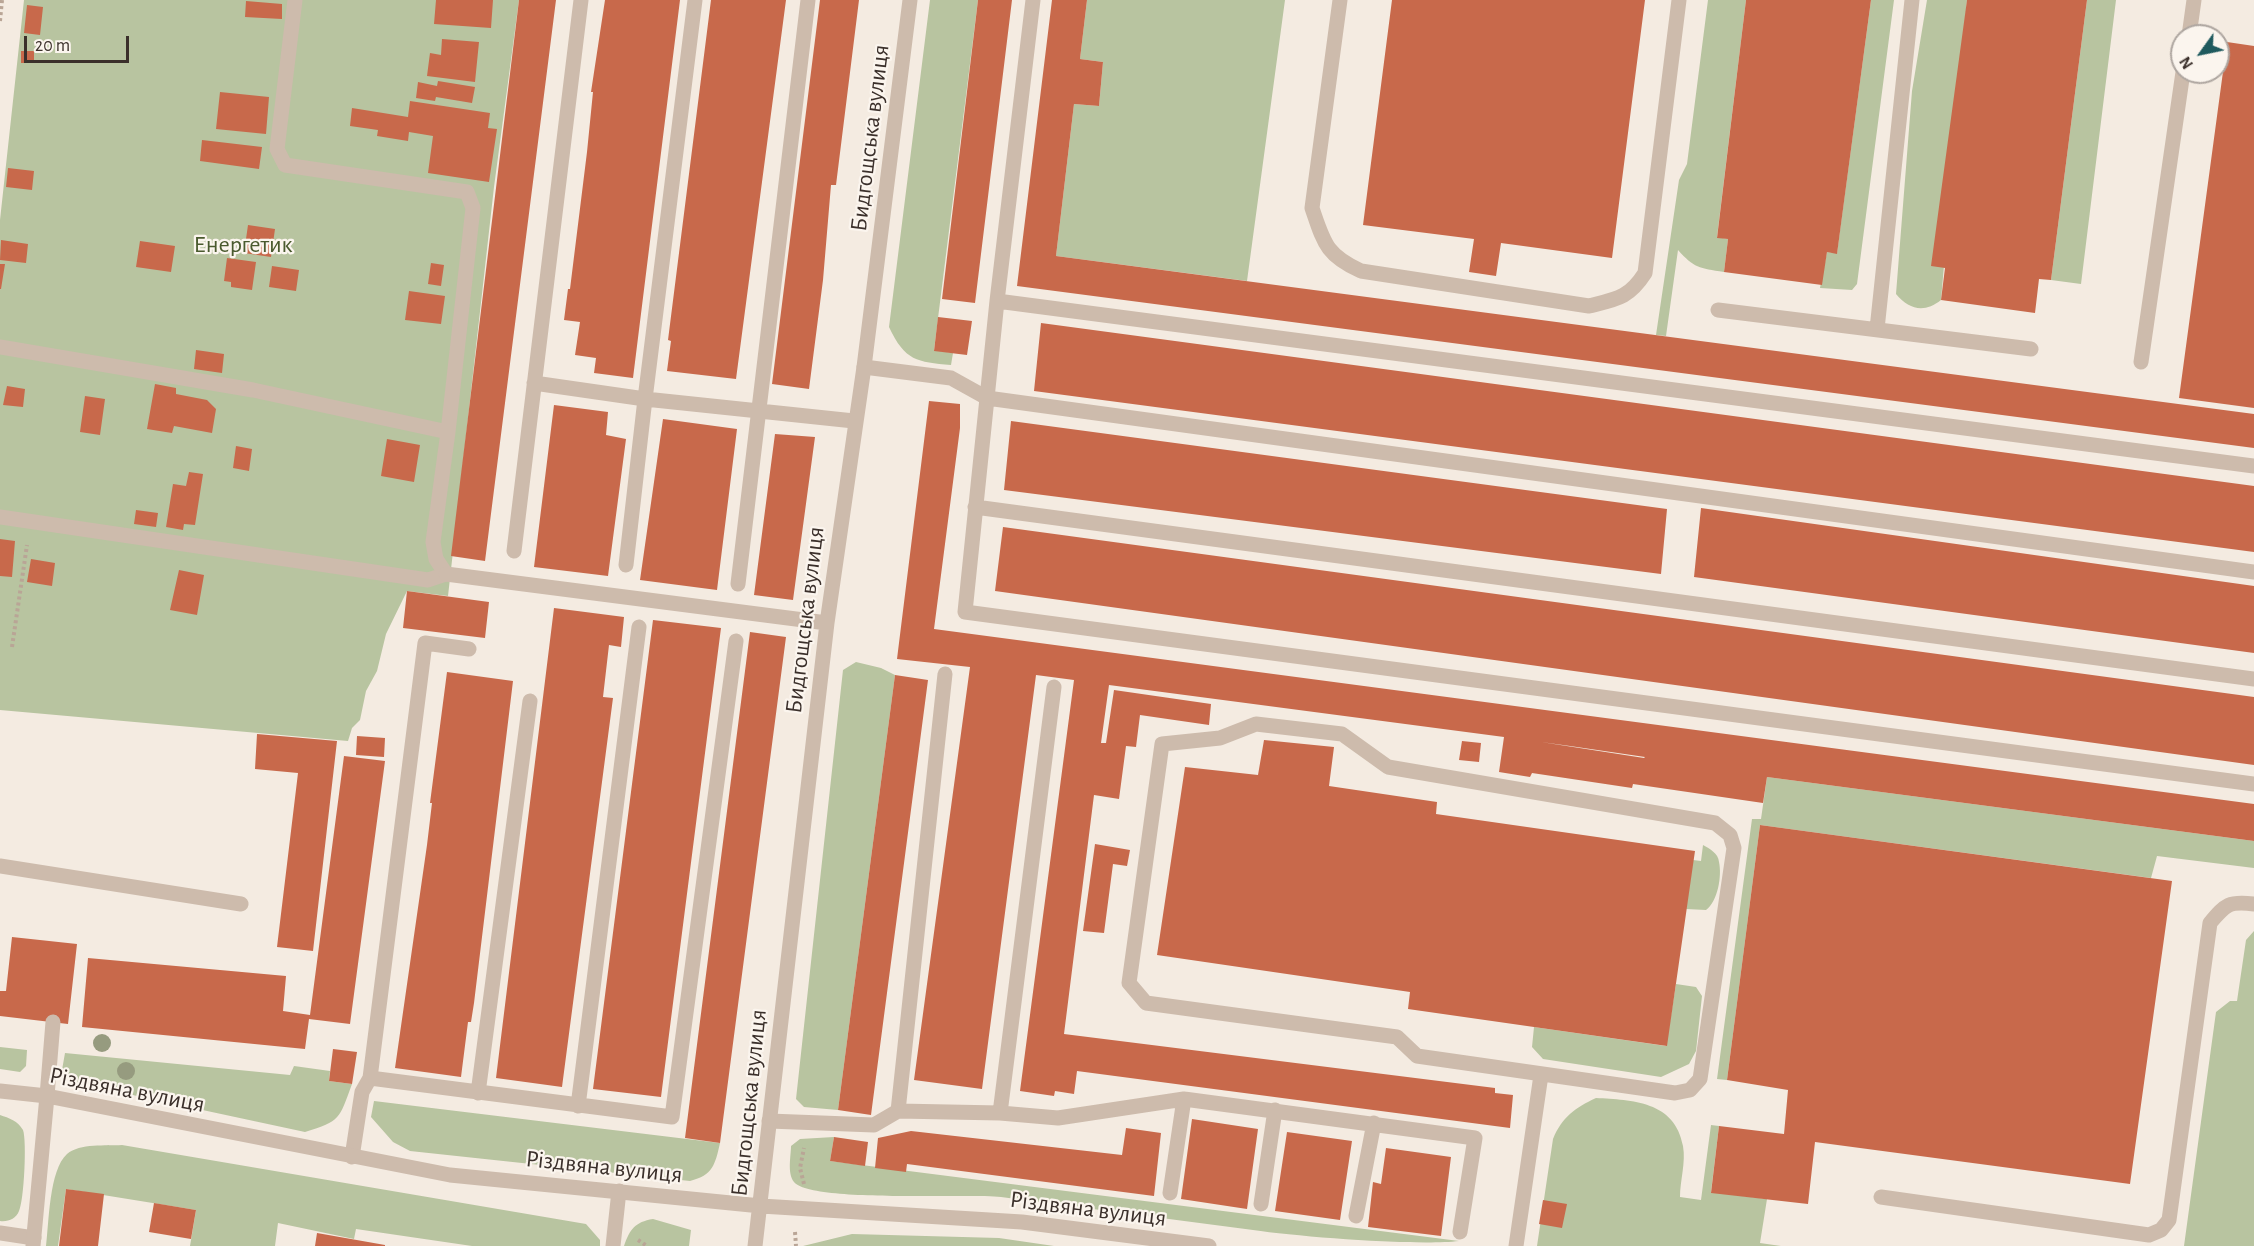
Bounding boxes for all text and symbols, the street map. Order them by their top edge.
scale bar [27,24,132,62]
north arrow [2170,24,2230,84]
text: 20 m [35,37,70,55]
street label: Бидгощська вулиця [844,43,896,233]
text: N [2177,54,2196,72]
park label: Енергетик [193,231,293,259]
street label: Бидгощська вулиця [779,525,831,715]
street label: Бидгощська вулиця [725,1008,773,1198]
street label: Різдвяна вулиця [47,1061,207,1119]
street label: Різдвяна вулиця [524,1144,684,1190]
street label: Різдвяна вулиця [1008,1185,1168,1233]

